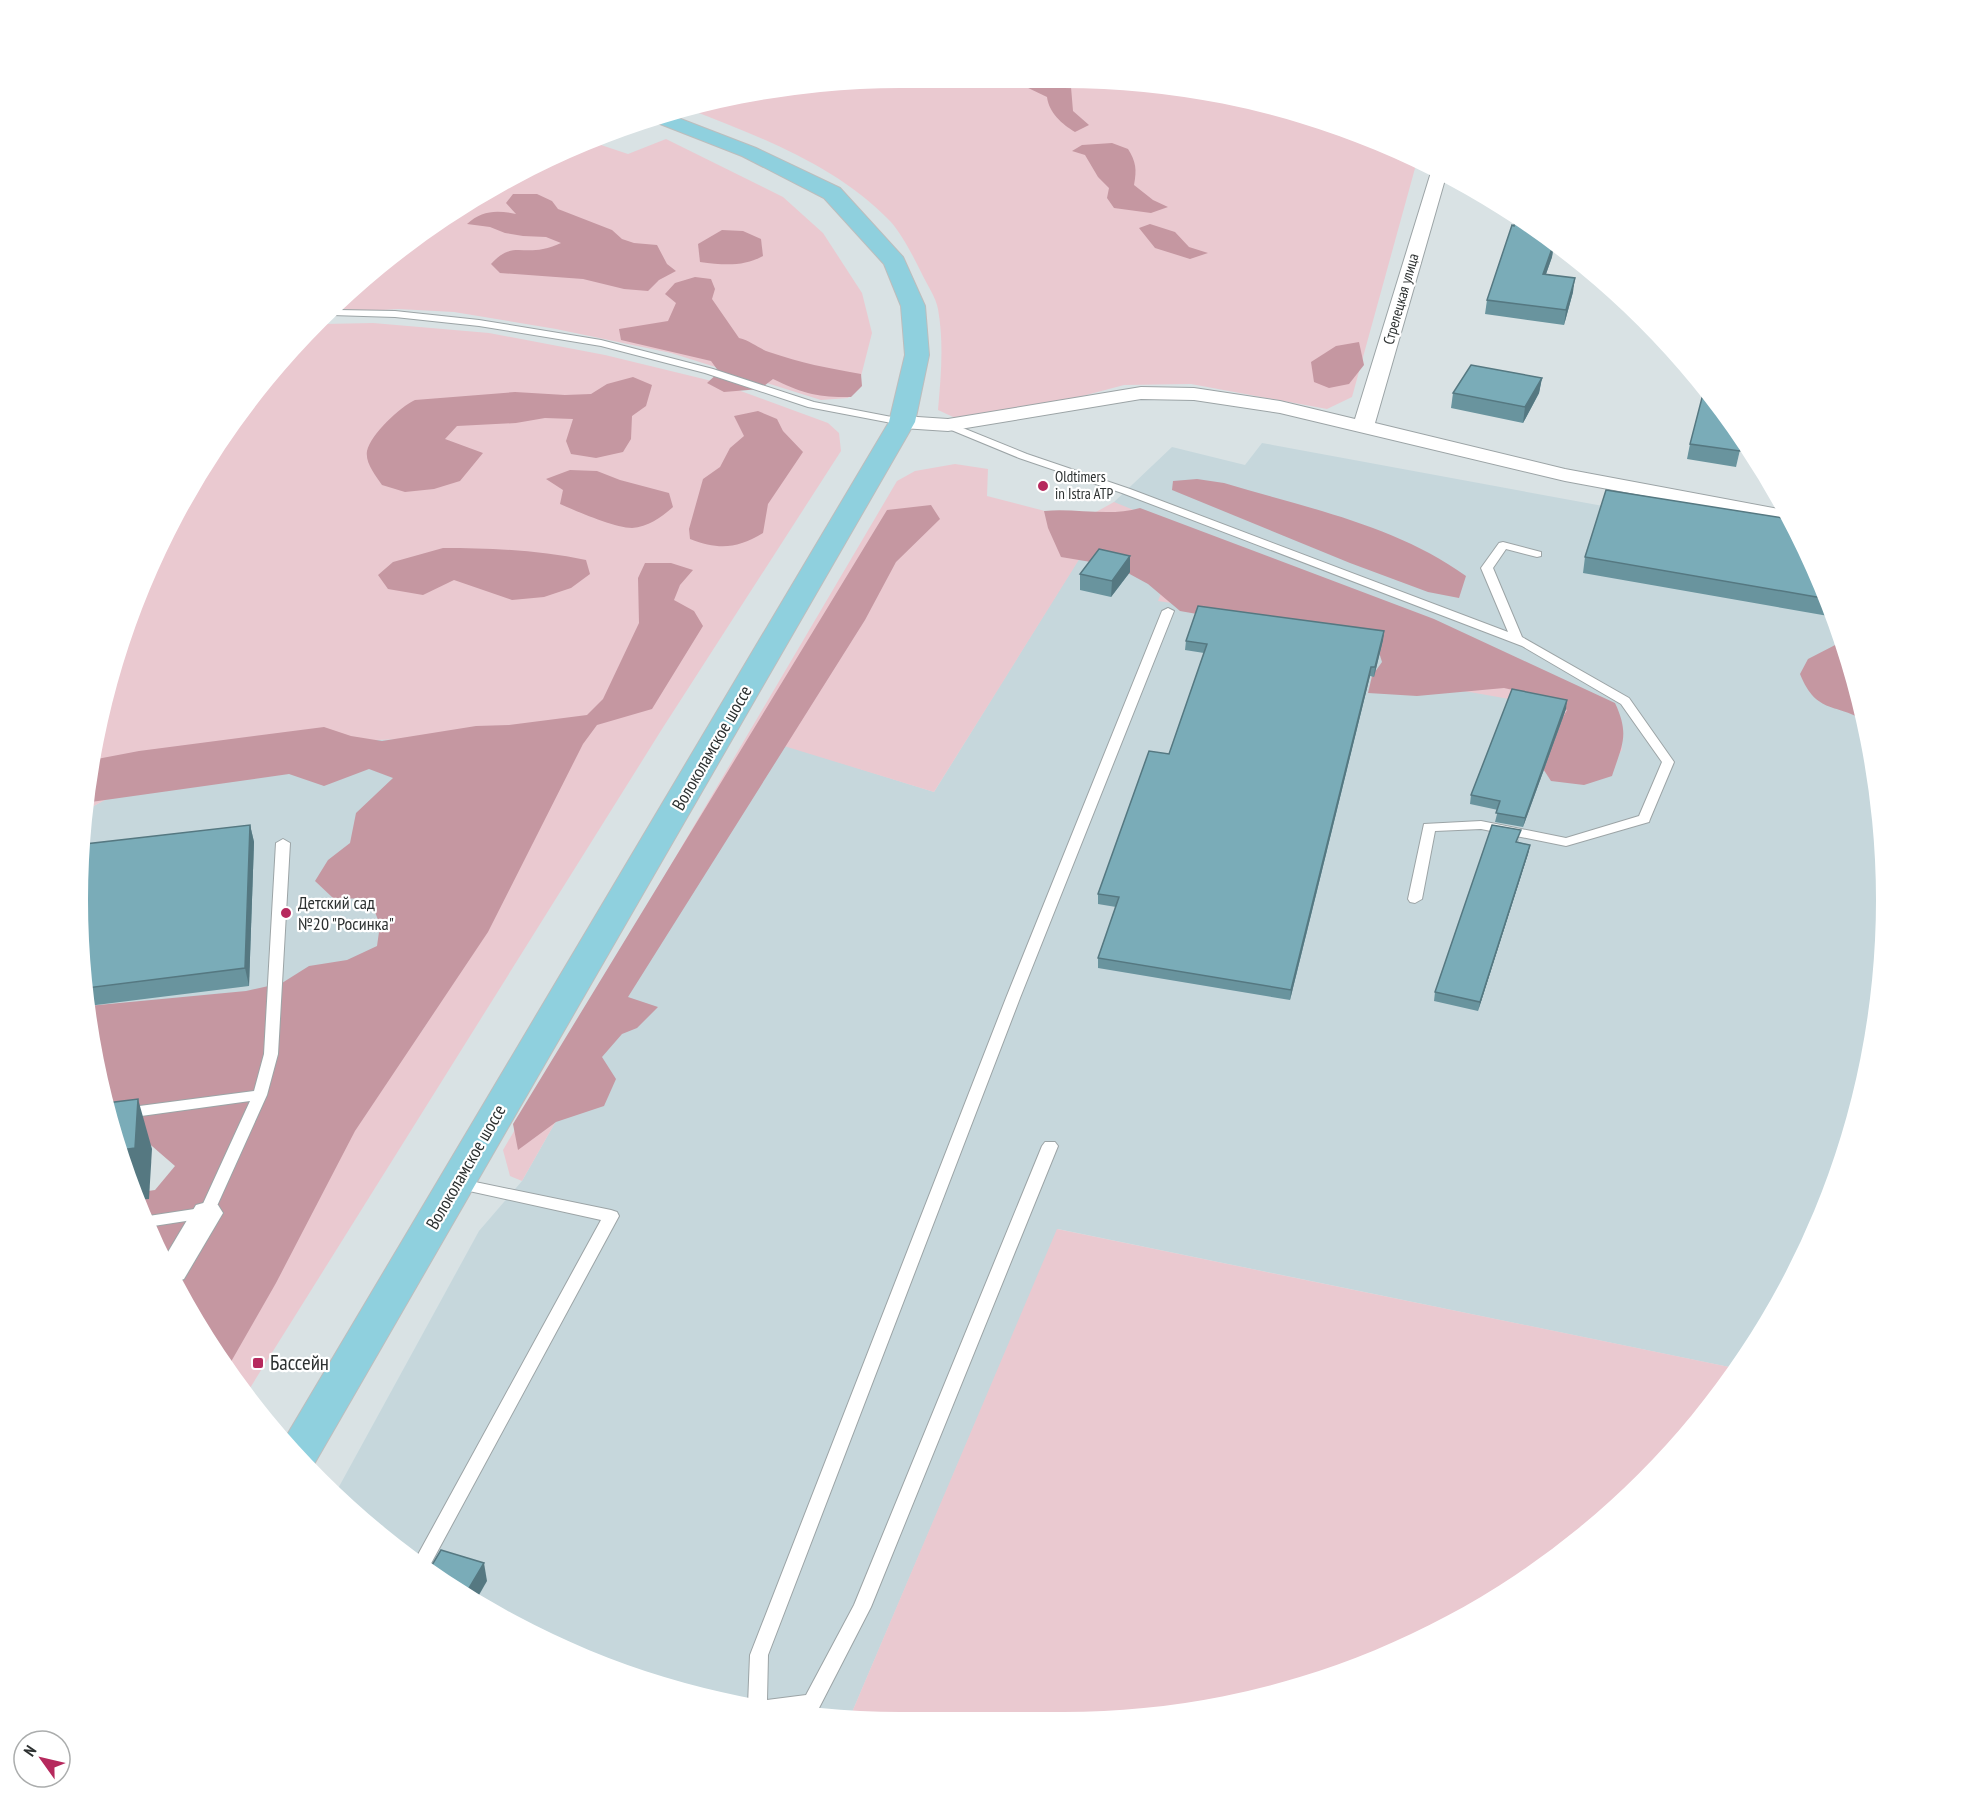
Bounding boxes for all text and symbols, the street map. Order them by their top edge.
street label: Стрелецкая улица [1378,251,1423,347]
place label: Oldtimers in Istra ATP [1055,467,1114,503]
marker: Oldtimers in Istra ATP [1036,479,1050,493]
street label: Волоколамское шоссе [667,681,757,814]
place label: Детский сад №20 "Росинка" [298,891,394,935]
marker: Детский сад №20 "Росинка" [279,906,293,920]
street label: Волоколамское шоссе [421,1100,511,1233]
place label: Бассейн [270,1349,329,1376]
marker: Бассейн [251,1356,265,1370]
north arrow [12,1729,72,1789]
text: N [19,1741,40,1760]

